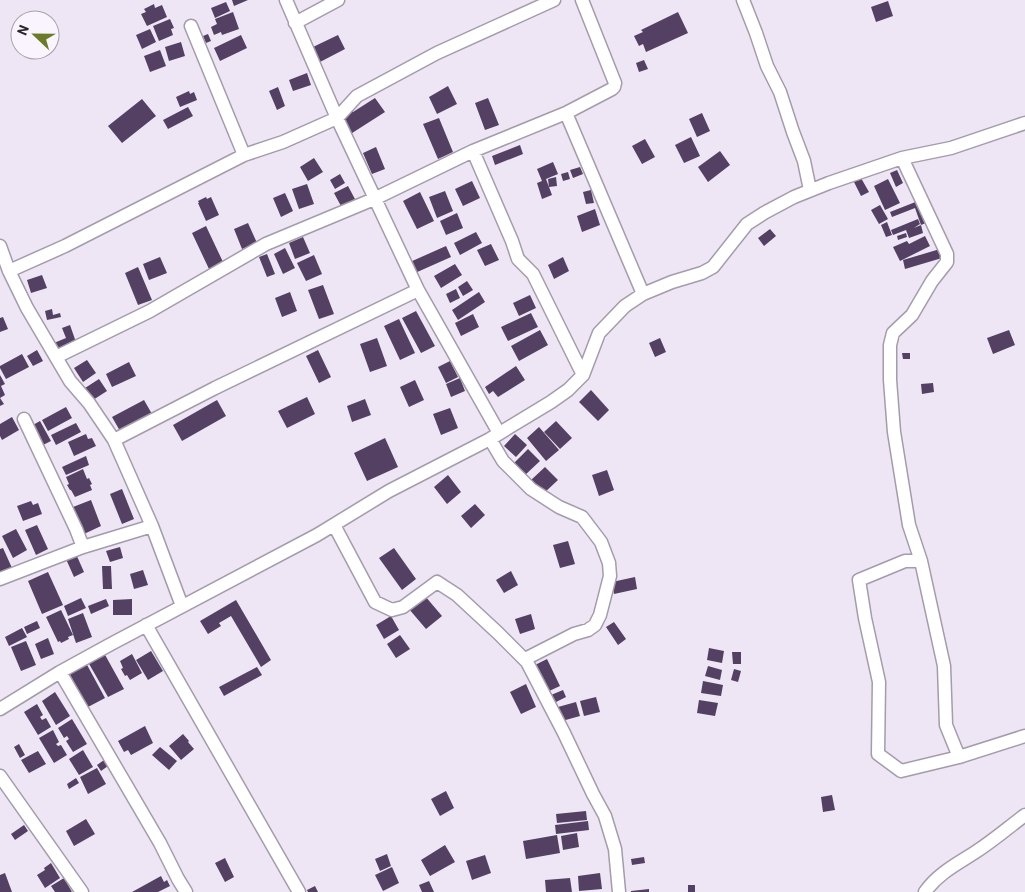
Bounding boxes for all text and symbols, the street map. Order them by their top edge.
north arrow [10,10,60,60]
text: N [13,22,32,37]

